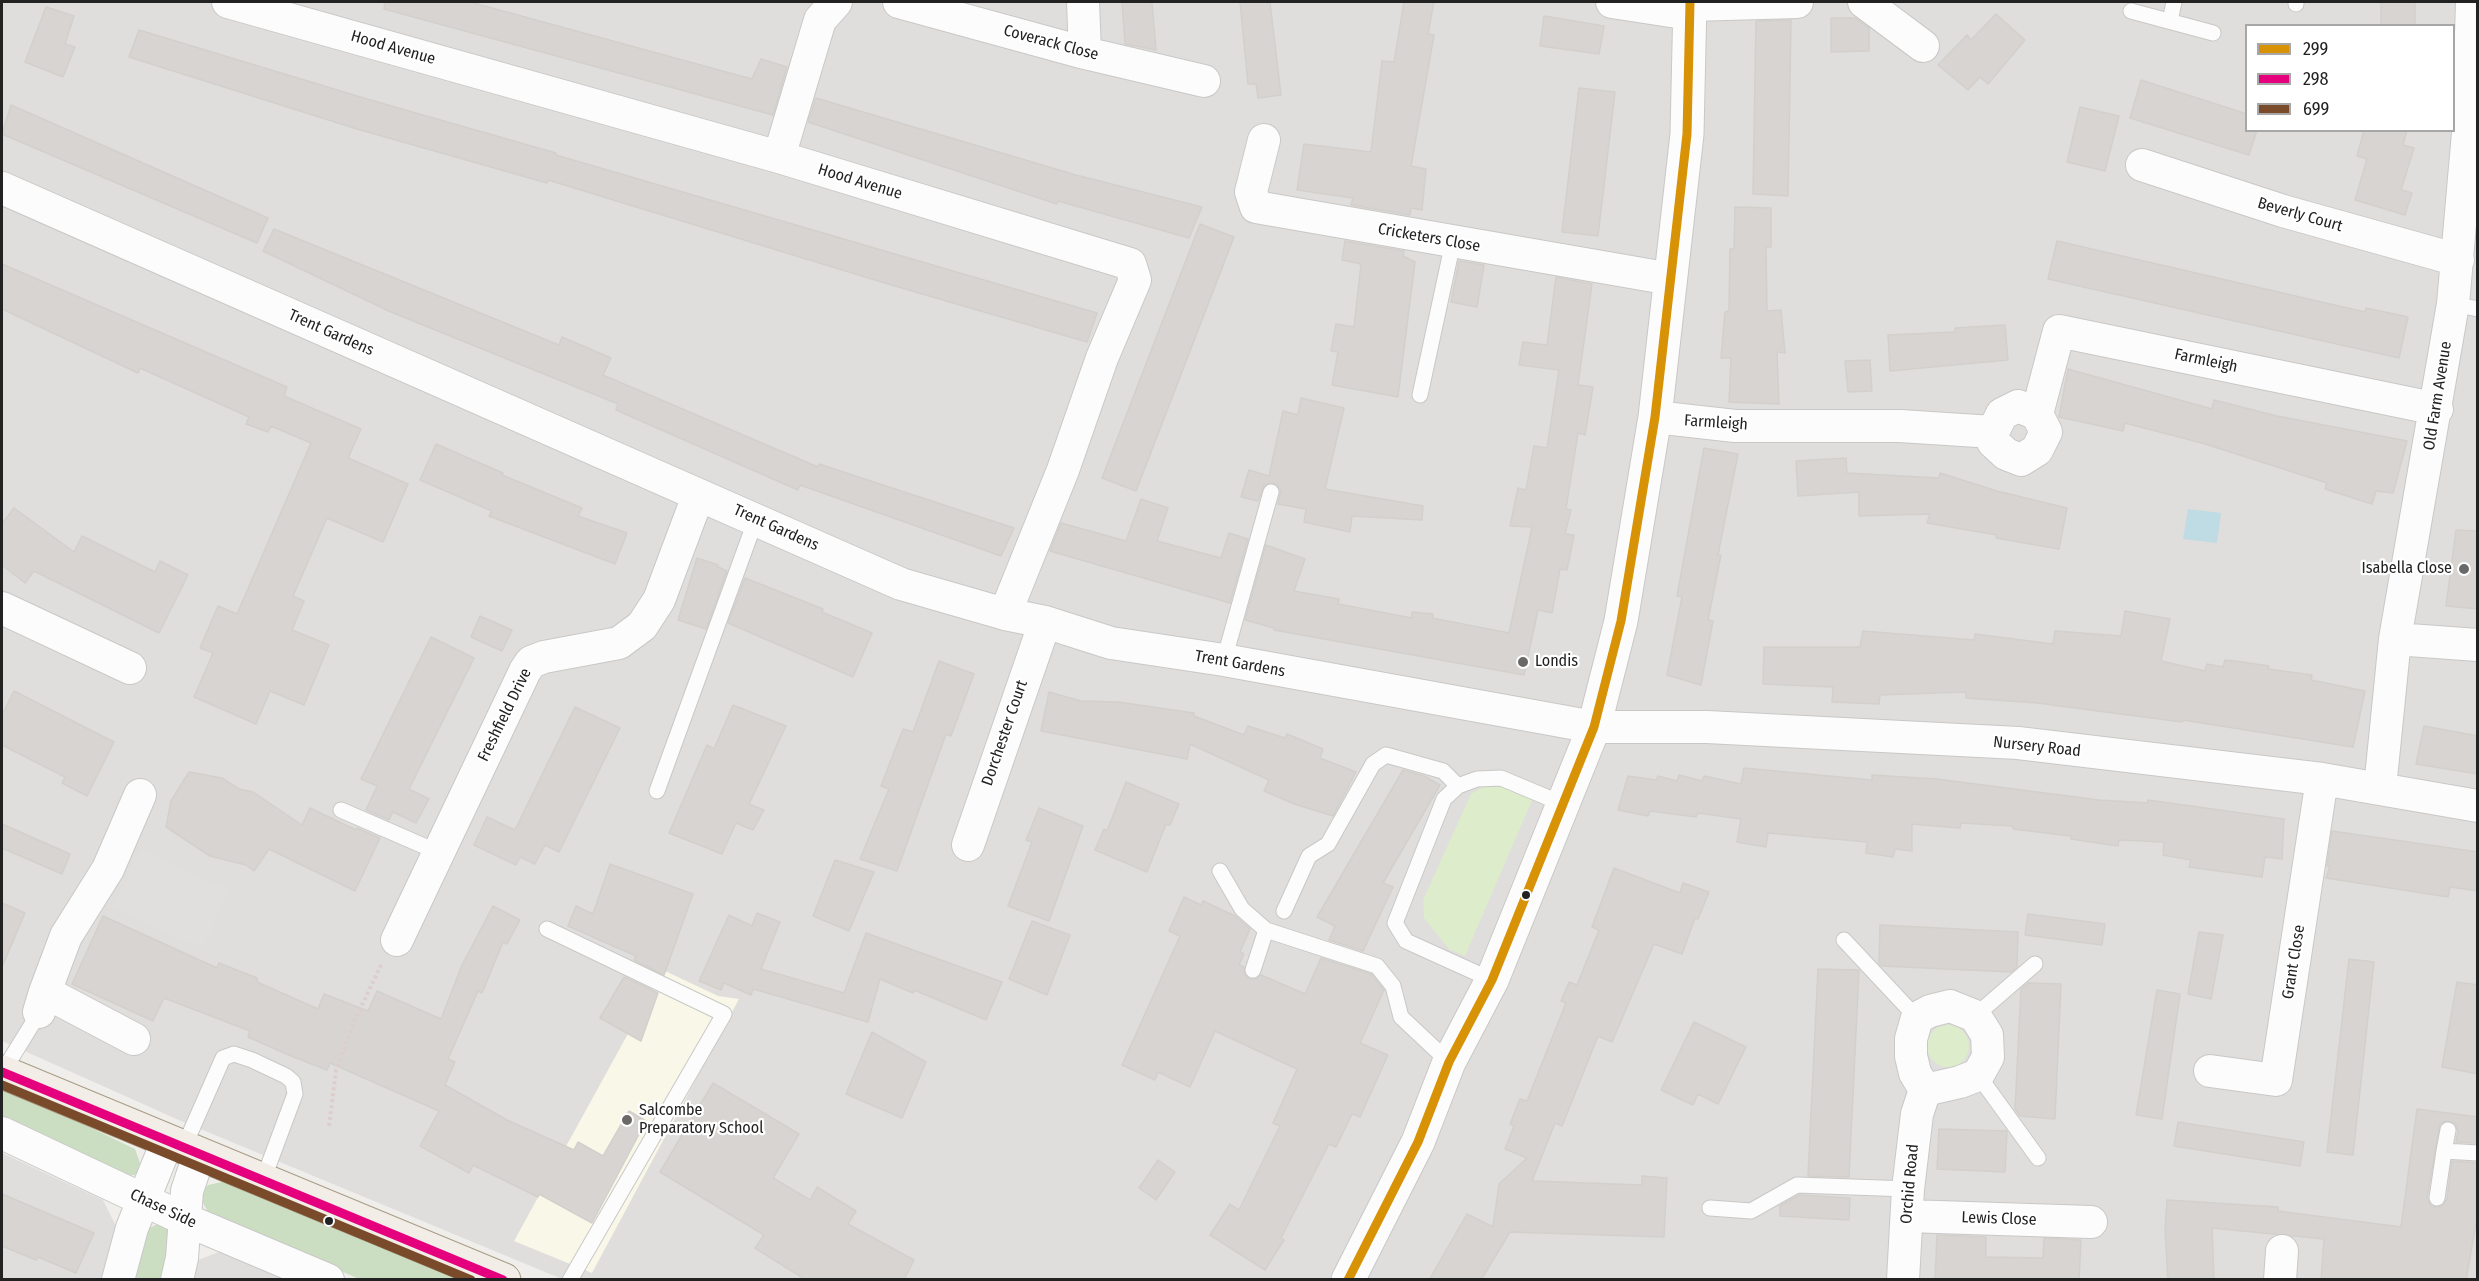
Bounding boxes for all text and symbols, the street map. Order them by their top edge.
street label: Coverack Close [1001,21,1101,65]
legend [2245,24,2455,132]
street label: Hood Avenue [349,27,437,69]
text: 299 [2303,38,2328,60]
text: 298 [2303,68,2329,90]
text: 699 [2303,98,2329,120]
street label: Hood Avenue [816,160,904,204]
street label: Beverly Court [2255,194,2345,236]
street label: Cricketers Close [1376,220,1482,256]
street label: Trent Gardens [285,306,377,360]
street label: Old Farm Avenue [2420,340,2456,452]
street label: Farmleigh [2173,345,2239,377]
street label: Farmleigh [1684,411,1748,435]
street label: Trent Gardens [730,501,822,555]
place label: Isabella Close [2362,559,2452,579]
marker: Isabella Close [2457,562,2471,576]
street label: Trent Gardens [1193,647,1287,681]
place label: Londis [1535,652,1578,672]
marker: Londis [1516,655,1530,669]
street label: Freshfield Drive [474,665,536,765]
street label: Dorchester Court [978,678,1032,788]
street label: Nursery Road [1992,733,2082,761]
unlabelled marker [1520,889,1532,901]
street label: Grant Close [2279,924,2309,1000]
place label: Salcombe Preparatory School [639,1101,763,1139]
marker: Salcombe Preparatory School [620,1113,634,1127]
street label: Orchid Road [1897,1143,1923,1225]
street label: Chase Side [127,1185,199,1233]
street label: Lewis Close [1961,1208,2037,1230]
unlabelled marker [323,1215,335,1227]

